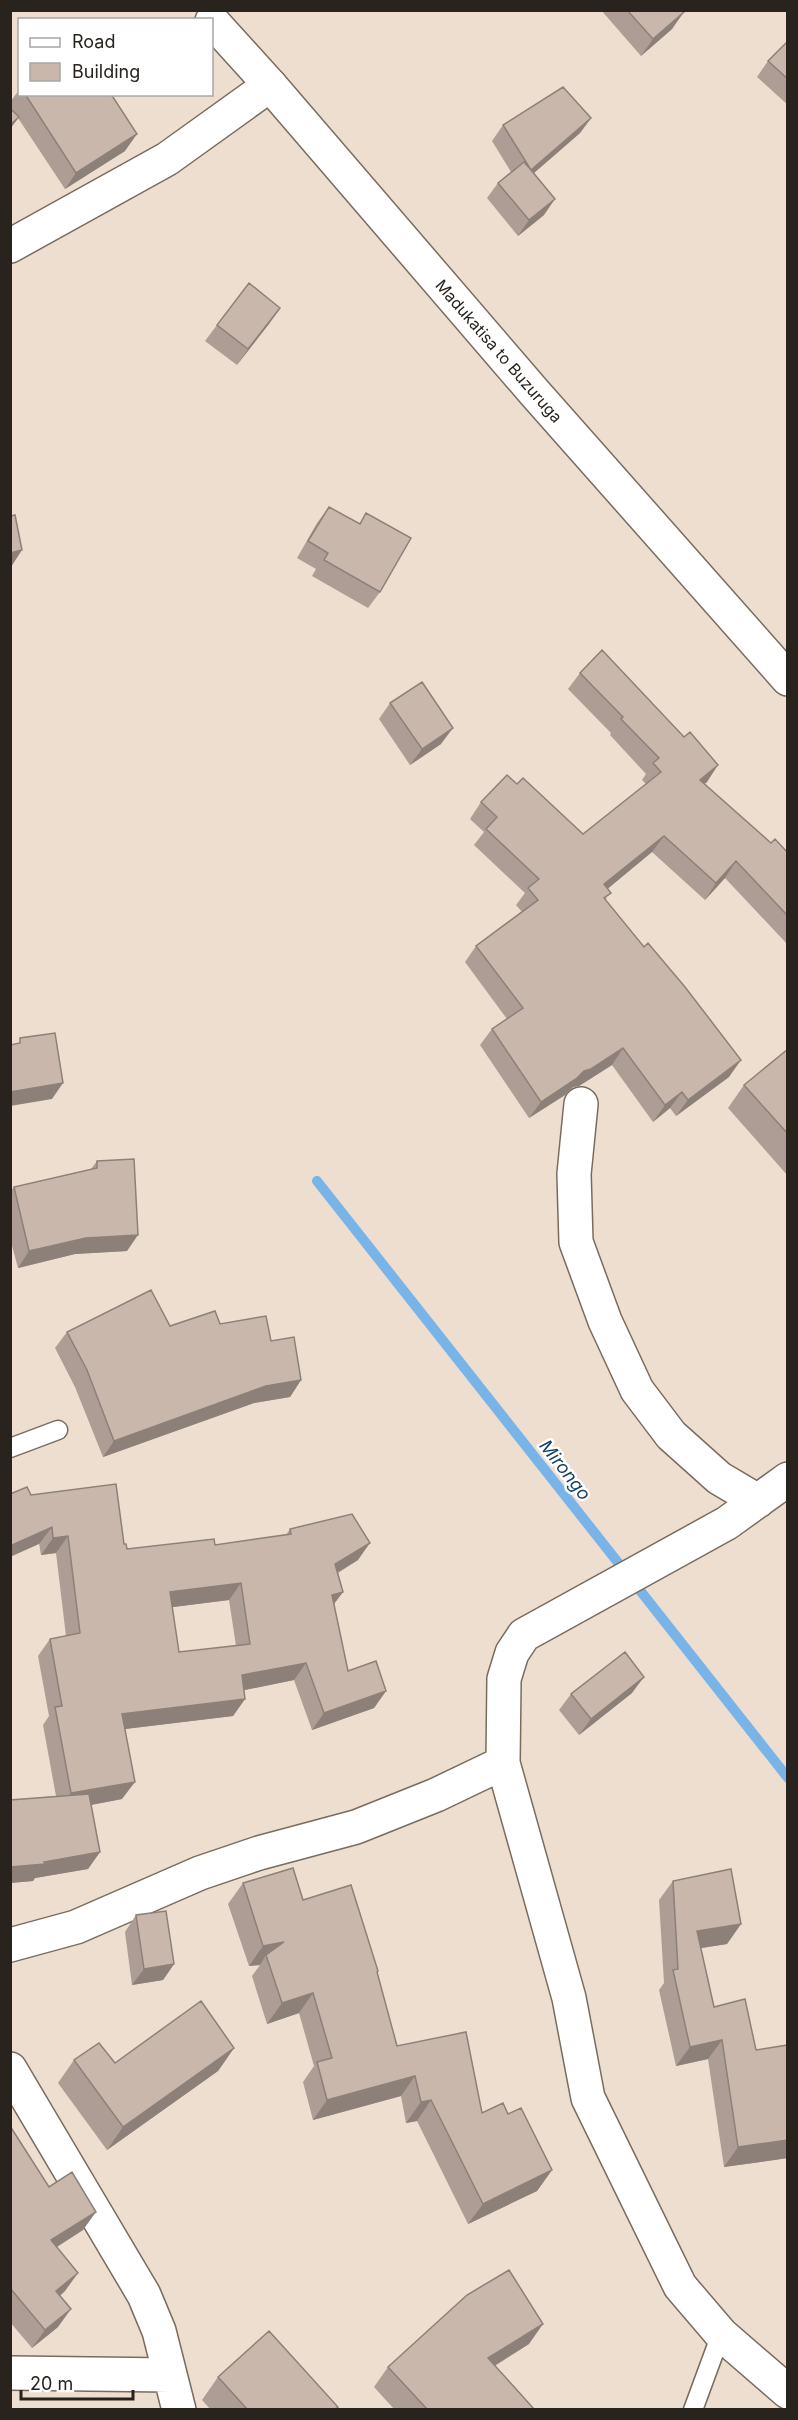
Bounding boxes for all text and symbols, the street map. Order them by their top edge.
legend [18,18,213,96]
text: Road [72,31,115,52]
text: Building [72,61,140,82]
street label: Madukatisa to Buzuruga [431,275,567,427]
water label: Mirongo [535,1435,595,1504]
scale bar [21,2363,134,2401]
text: 20 m [30,2373,73,2394]

